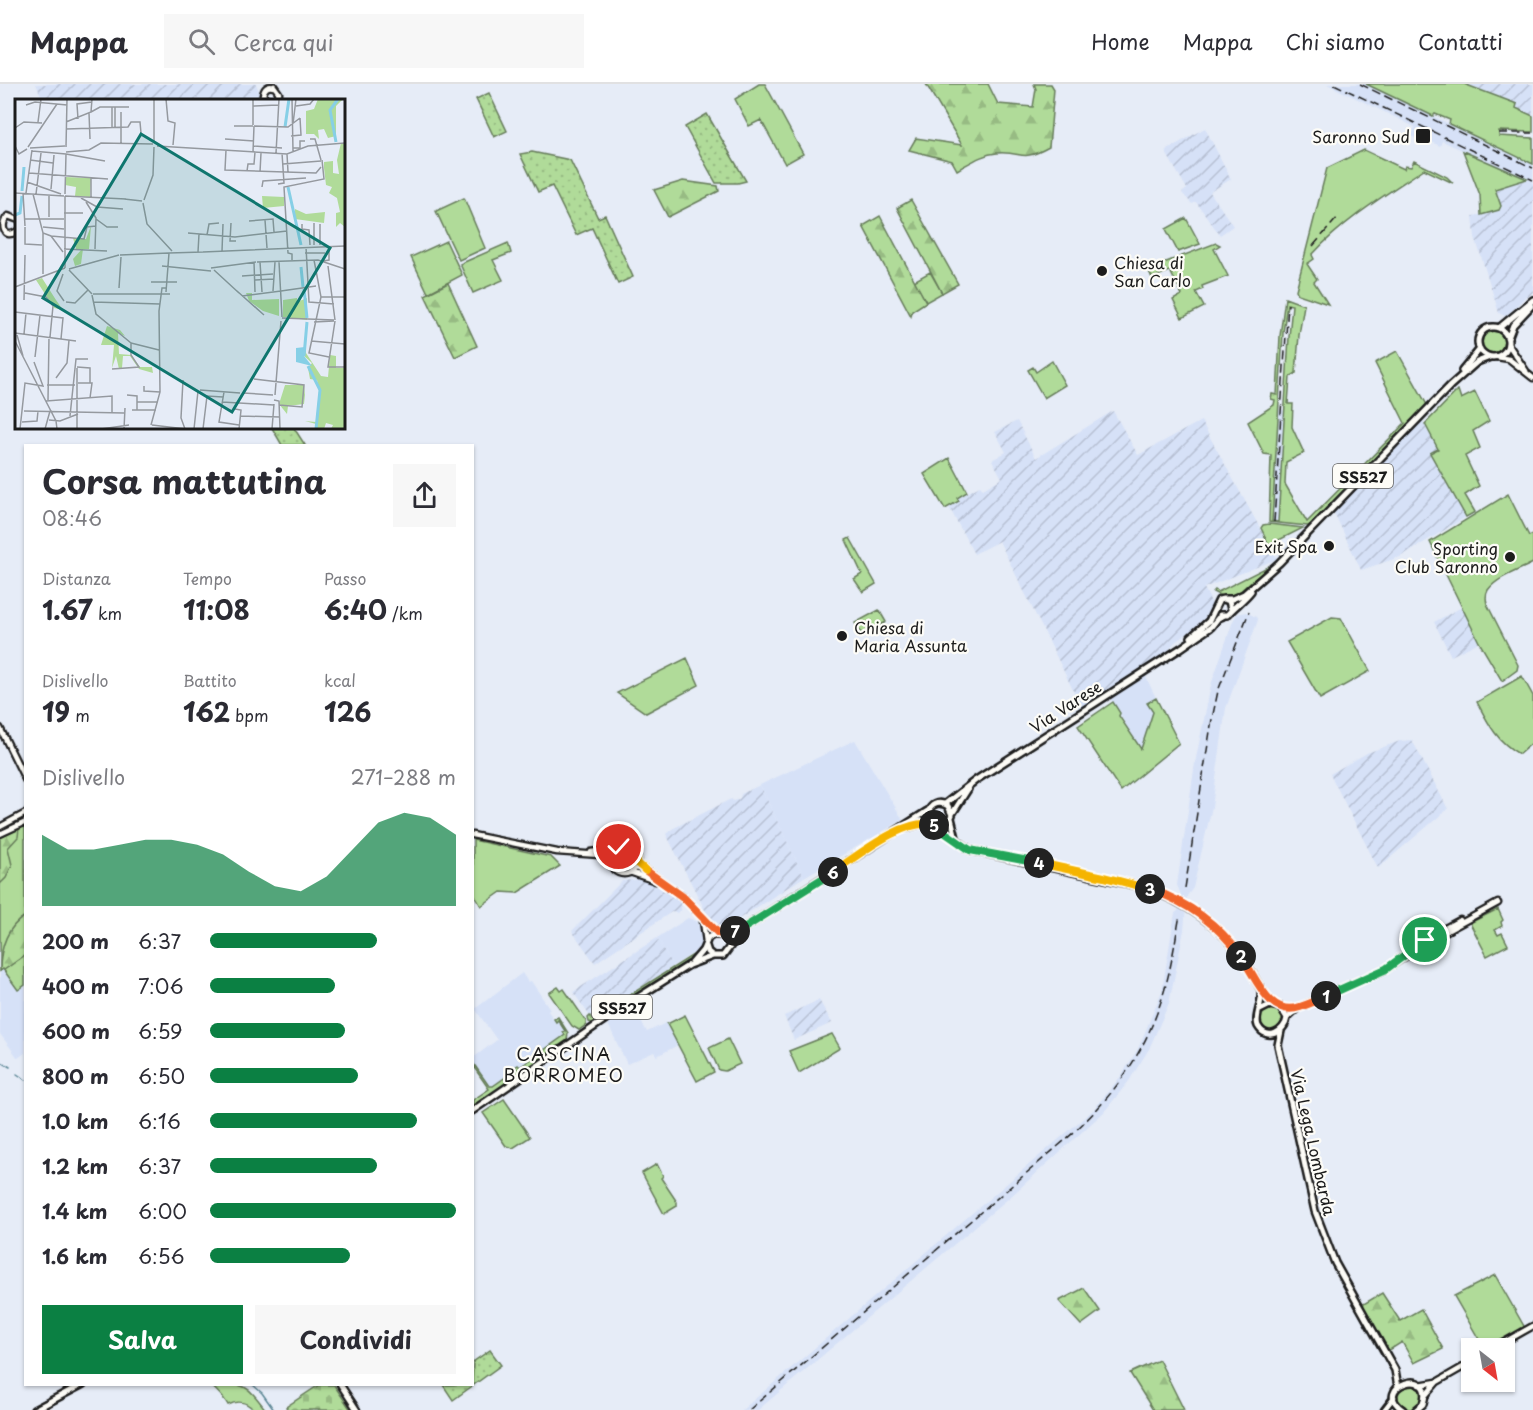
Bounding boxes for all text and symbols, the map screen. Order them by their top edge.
search box [164,14,584,68]
text: Mappa [30,20,128,63]
icon: search [185,25,218,58]
text: Cerca qui [233,25,334,58]
text: Home [1091,25,1150,57]
text: Mappa [1183,25,1253,57]
text: Chi siamo [1286,25,1385,57]
text: Contatti [1418,25,1503,57]
inset map [15,99,345,429]
place label: Saronno Sud [1312,124,1410,148]
marker: Saronno Sud [1414,127,1432,145]
place label: Chiesa di San Carlo [1114,250,1191,292]
marker: Chiesa di San Carlo [1095,264,1109,278]
text: Corsa mattutina [42,455,326,505]
button: share [393,464,456,527]
road number: SS527 [1333,464,1393,488]
text: 08:46 [42,503,102,533]
place label: Exit Spa [1255,534,1317,558]
place label: Sporting Club Saronno [1395,536,1498,578]
marker: Exit Spa [1322,539,1336,553]
marker: Sporting Club Saronno [1503,550,1517,564]
text: Distanza [42,566,111,590]
text: Tempo [183,566,232,590]
text: Passo [324,566,366,590]
text: 1.67 [42,590,93,629]
text: 11:08 [183,590,250,629]
text: 6:40 [324,590,387,629]
text: km [93,601,122,625]
text: /km [387,601,423,625]
place label: Chiesa di Maria Assunta [854,615,967,657]
marker: Chiesa di Maria Assunta [835,629,849,643]
text: Dislivello [42,668,108,692]
text: Battito [183,668,237,692]
text: kcal [324,668,356,692]
street label: Via Varese [1025,674,1106,738]
text: 19 [42,692,70,731]
text: 162 [183,692,230,731]
text: 126 [324,692,371,731]
text: m [70,703,90,727]
text: bpm [230,703,268,727]
text: Dislivello [42,762,125,792]
text: 271–288 m [351,762,456,792]
pin: 5 [919,810,949,840]
text: 5 [929,813,939,837]
pin [593,821,644,872]
icon: check [602,830,635,863]
pin: 4 [1024,848,1054,878]
text: 4 [1034,851,1044,875]
pin: 6 [818,857,848,887]
text: 6 [827,860,839,884]
pin: 3 [1135,874,1165,904]
text: 3 [1145,877,1155,901]
pin [1399,914,1450,965]
pin: 7 [720,916,750,946]
text: 7 [730,919,740,943]
icon: arrive [1408,923,1441,956]
text: 200 m [42,926,109,956]
text: 6:37 [138,926,181,956]
pin: 2 [1226,941,1256,971]
text: 2 [1235,944,1247,968]
text: 400 m [42,971,110,1001]
text: 7:06 [138,971,183,1001]
pin: 1 [1311,981,1341,1011]
text: 1 [1322,984,1330,1008]
road number: SS527 [592,995,652,1019]
text: 600 m [42,1016,110,1046]
text: 6:59 [138,1016,183,1046]
district label: CASCINA BORROMEO [503,1040,625,1088]
text: 800 m [42,1061,109,1091]
text: 6:50 [138,1061,185,1091]
street label: Via Lega Lombarda [1285,1066,1343,1218]
text: 1.0 km [42,1106,109,1136]
text: 6:16 [138,1106,181,1136]
text: 1.2 km [42,1151,108,1181]
text: 6:37 [138,1151,181,1181]
text: 1.4 km [42,1196,108,1226]
text: 6:00 [138,1196,187,1226]
text: 1.6 km [42,1241,107,1271]
text: 6:56 [138,1241,185,1271]
button: Salva [42,1305,243,1374]
button: Condividi [255,1305,456,1374]
north arrow [1461,1338,1515,1392]
map controls [1461,1338,1515,1392]

